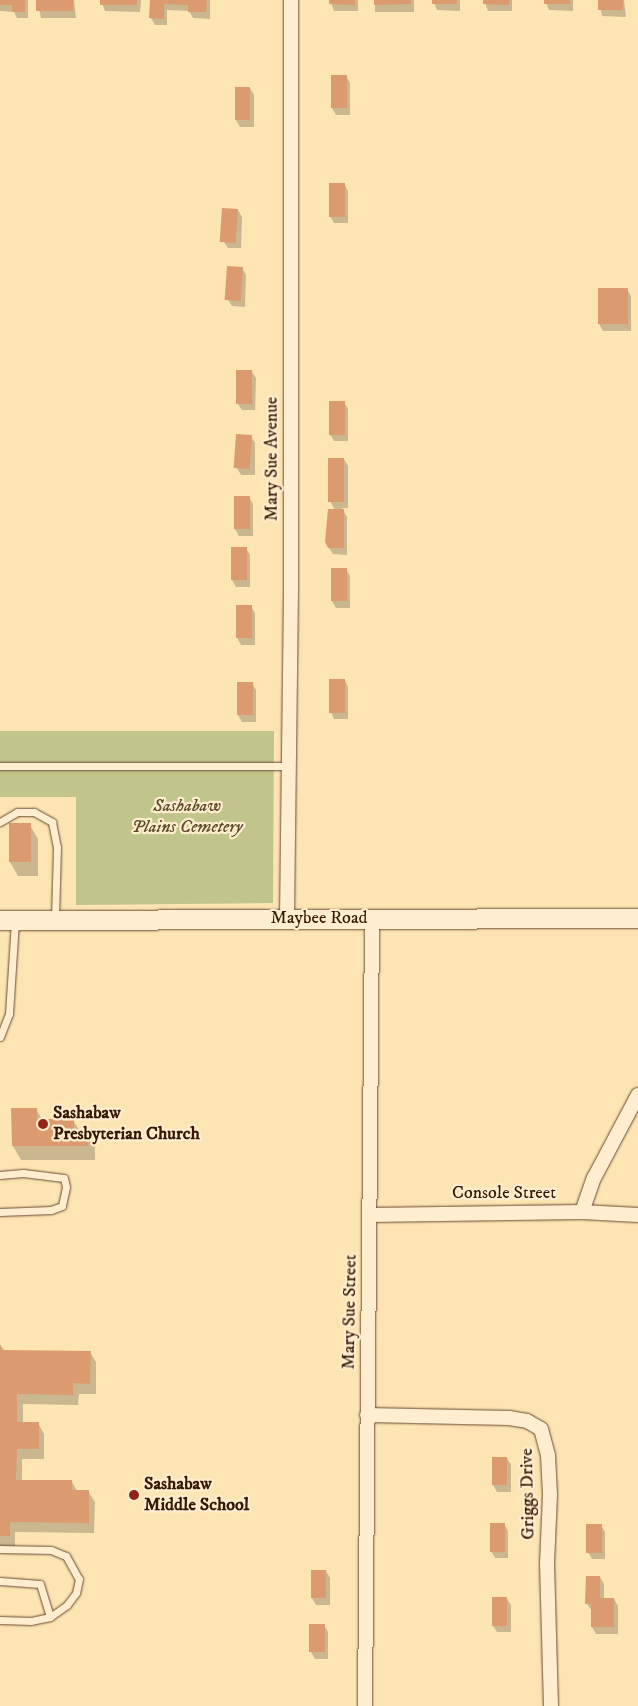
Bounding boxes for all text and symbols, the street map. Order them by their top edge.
street label: Mary Sue Avenue [261,397,283,521]
park label: Sashabaw Plains Cemetery [131,796,243,839]
street label: Maybee Road [270,907,368,929]
place label: Sashabaw Presbyterian Church [53,1103,200,1146]
marker: Sashabaw Presbyterian Church [37,1118,49,1130]
street label: Console Street [452,1182,556,1204]
street label: Mary Sue Street [338,1254,362,1370]
street label: Griggs Drive [516,1448,540,1540]
place label: Sashabaw Middle School [144,1474,249,1516]
marker: Sashabaw Middle School [128,1489,140,1501]

